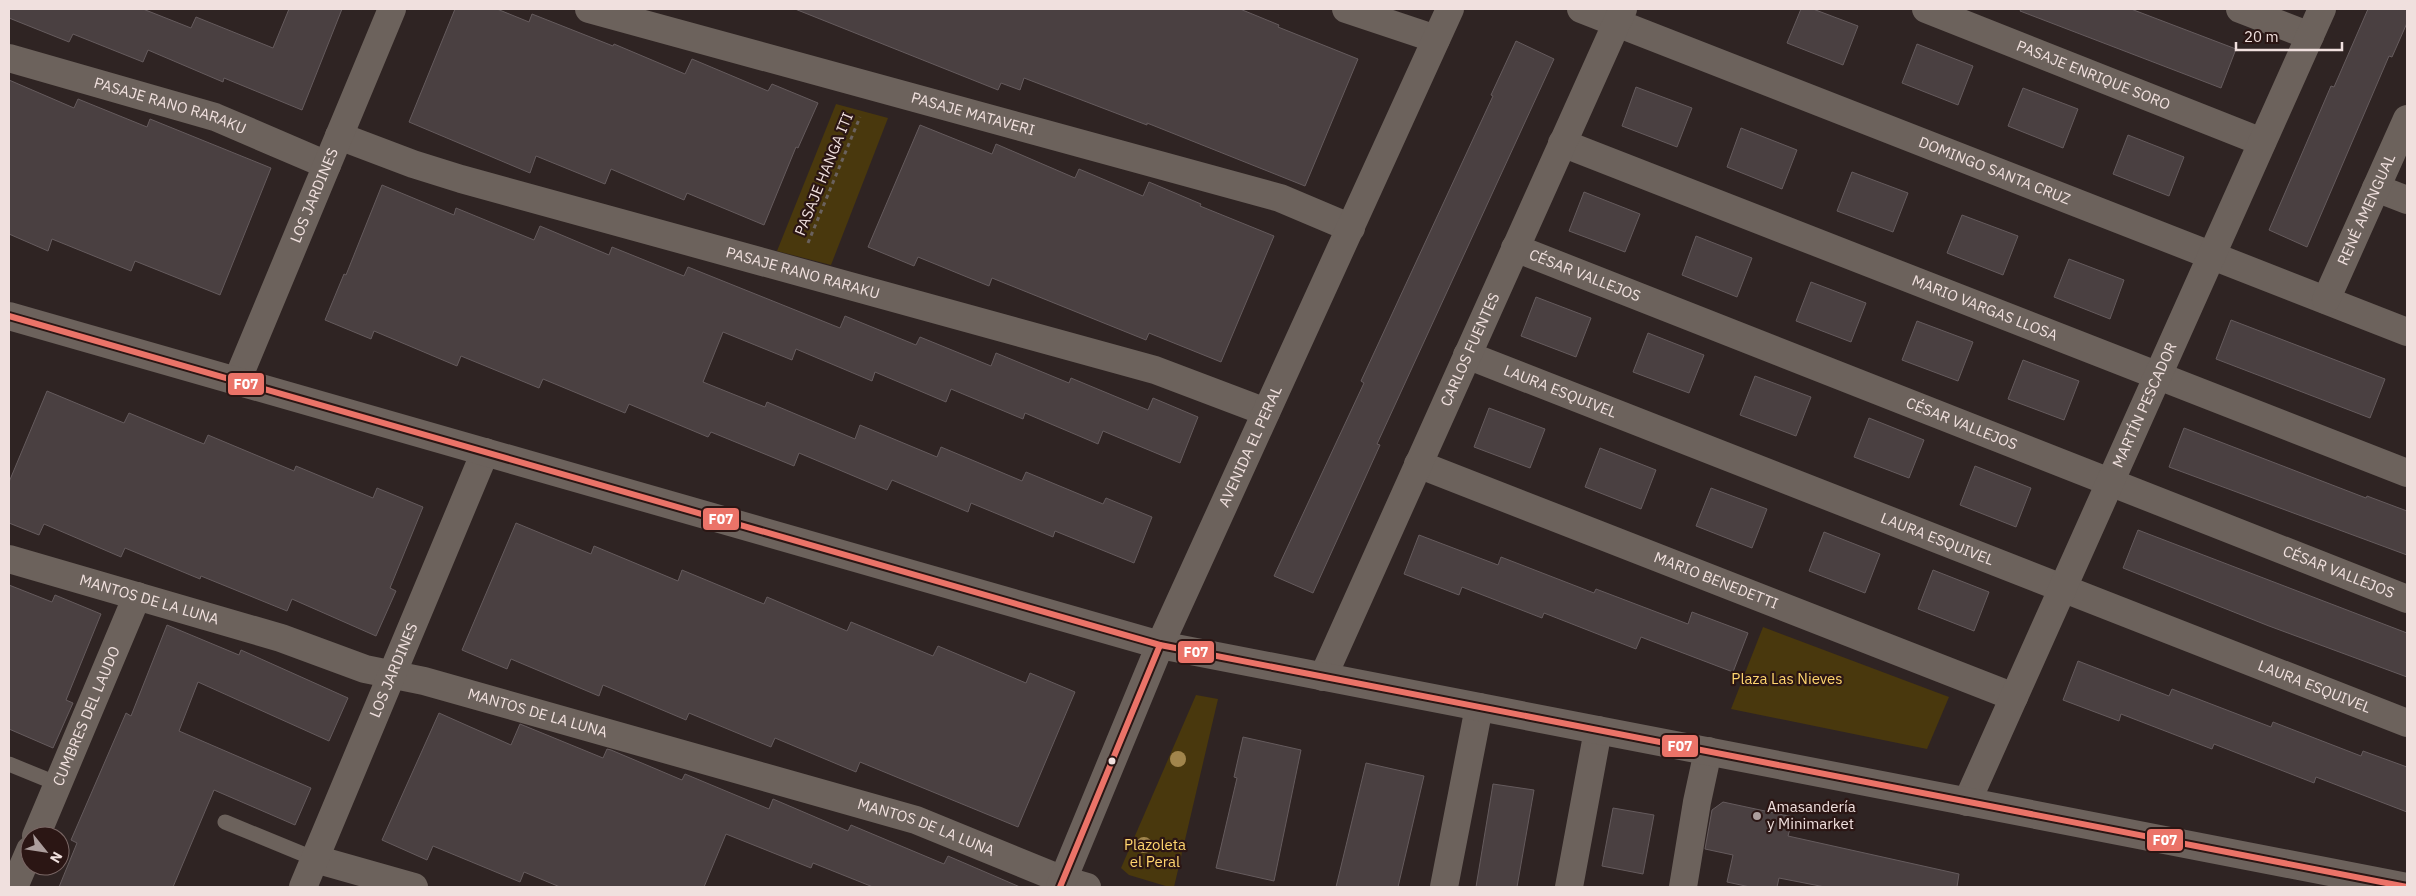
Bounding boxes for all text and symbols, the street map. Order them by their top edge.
scale bar [2236,20,2342,52]
text: 20 m [2244,27,2279,46]
street label: PASAJE ENRIQUE SORO [2014,36,2173,114]
street label: PASAJE RANO RARAKU [92,73,249,138]
street label: PASAJE MATAVERI [909,88,1037,139]
street label: PASAJE HANGA ITI [790,109,857,238]
street label: DOMINGO SANTA CRUZ [1916,132,2074,209]
street label: LOS JARDINES [286,145,342,246]
street label: RENÉ AMENGUAL [2333,150,2399,268]
street label: PASAJE RANO RARAKU [724,242,882,303]
street label: CÉSAR VALLEJOS [1526,244,1643,305]
street label: MARIO VARGAS LLOSA [1909,271,2061,345]
street label: CARLOS FUENTES [1436,290,1503,409]
street label: MARTÍN PESCADOR [2108,339,2181,471]
street label: LAURA ESQUIVEL [1501,360,1620,422]
line badge: F07 [227,372,265,396]
text: F07 [234,375,259,393]
street label: AVENIDA EL PERAL [1214,382,1286,510]
street label: CÉSAR VALLEJOS [1903,393,2020,454]
line badge: F07 [702,507,740,531]
street label: LAURA ESQUIVEL [1878,508,1997,570]
text: F07 [709,510,734,528]
street label: CÉSAR VALLEJOS [2280,541,2397,602]
street label: MARIO BENEDETTI [1651,547,1781,613]
street label: MANTOS DE LA LUNA [77,570,222,629]
street label: LOS JARDINES [365,620,421,720]
line badge: F07 [1177,640,1215,664]
street label: CUMBRES DEL LAUDO [48,643,124,789]
text: F07 [1184,643,1209,661]
street label: LAURA ESQUIVEL [2255,656,2374,717]
park label: Plaza Las Nieves [1731,669,1843,688]
street label: MANTOS DE LA LUNA [466,684,610,741]
line badge: F07 [1661,734,1699,758]
text: F07 [1668,737,1693,755]
unlabelled marker [1107,756,1117,766]
street label: MANTOS DE LA LUNA [855,794,998,860]
place label: Amasandería y Minimarket [1767,797,1856,833]
marker: Amasandería y Minimarket [1751,810,1763,822]
north arrow [20,826,70,876]
line badge: F07 [2146,828,2184,852]
text: F07 [2153,831,2178,849]
park label: Plazoleta el Peral [1124,835,1186,871]
text: N [46,849,67,866]

